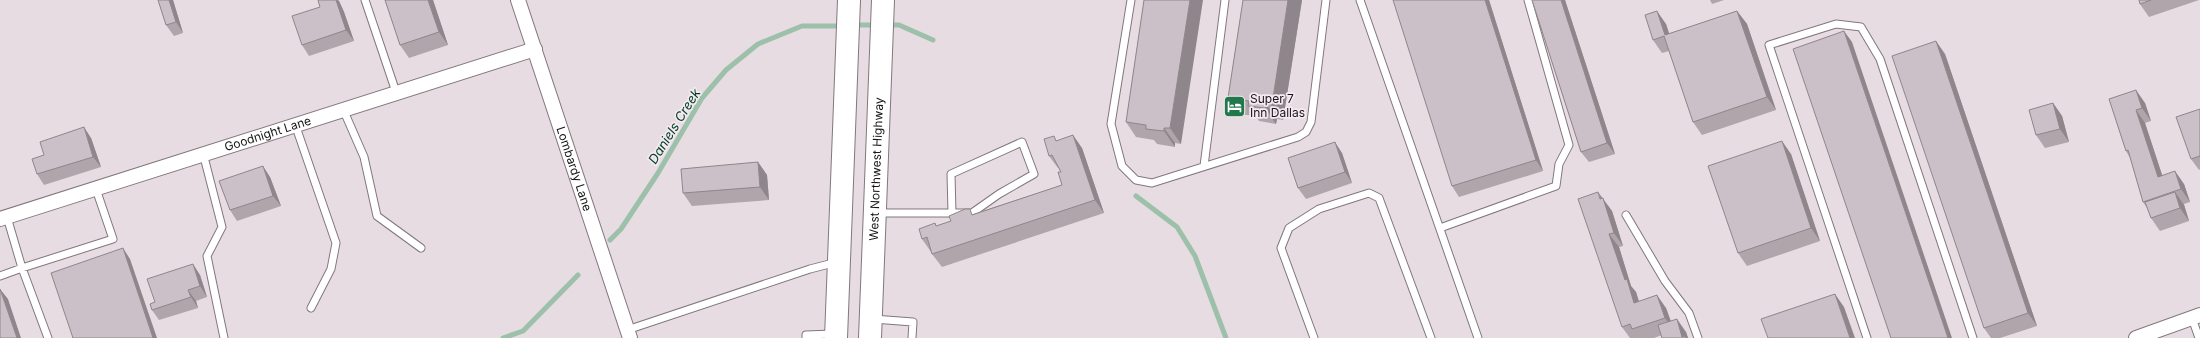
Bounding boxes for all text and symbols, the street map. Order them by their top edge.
water label: Daniels Creek [645,85,704,167]
place label: Super 7 Inn Dallas [1250,91,1305,120]
hotel icon: Super 7 Inn Dallas [1221,93,1247,119]
street label: West Northwest Highway [866,97,886,241]
street label: Goodnight Lane [222,113,313,154]
street label: Lombardy Lane [553,125,595,213]

